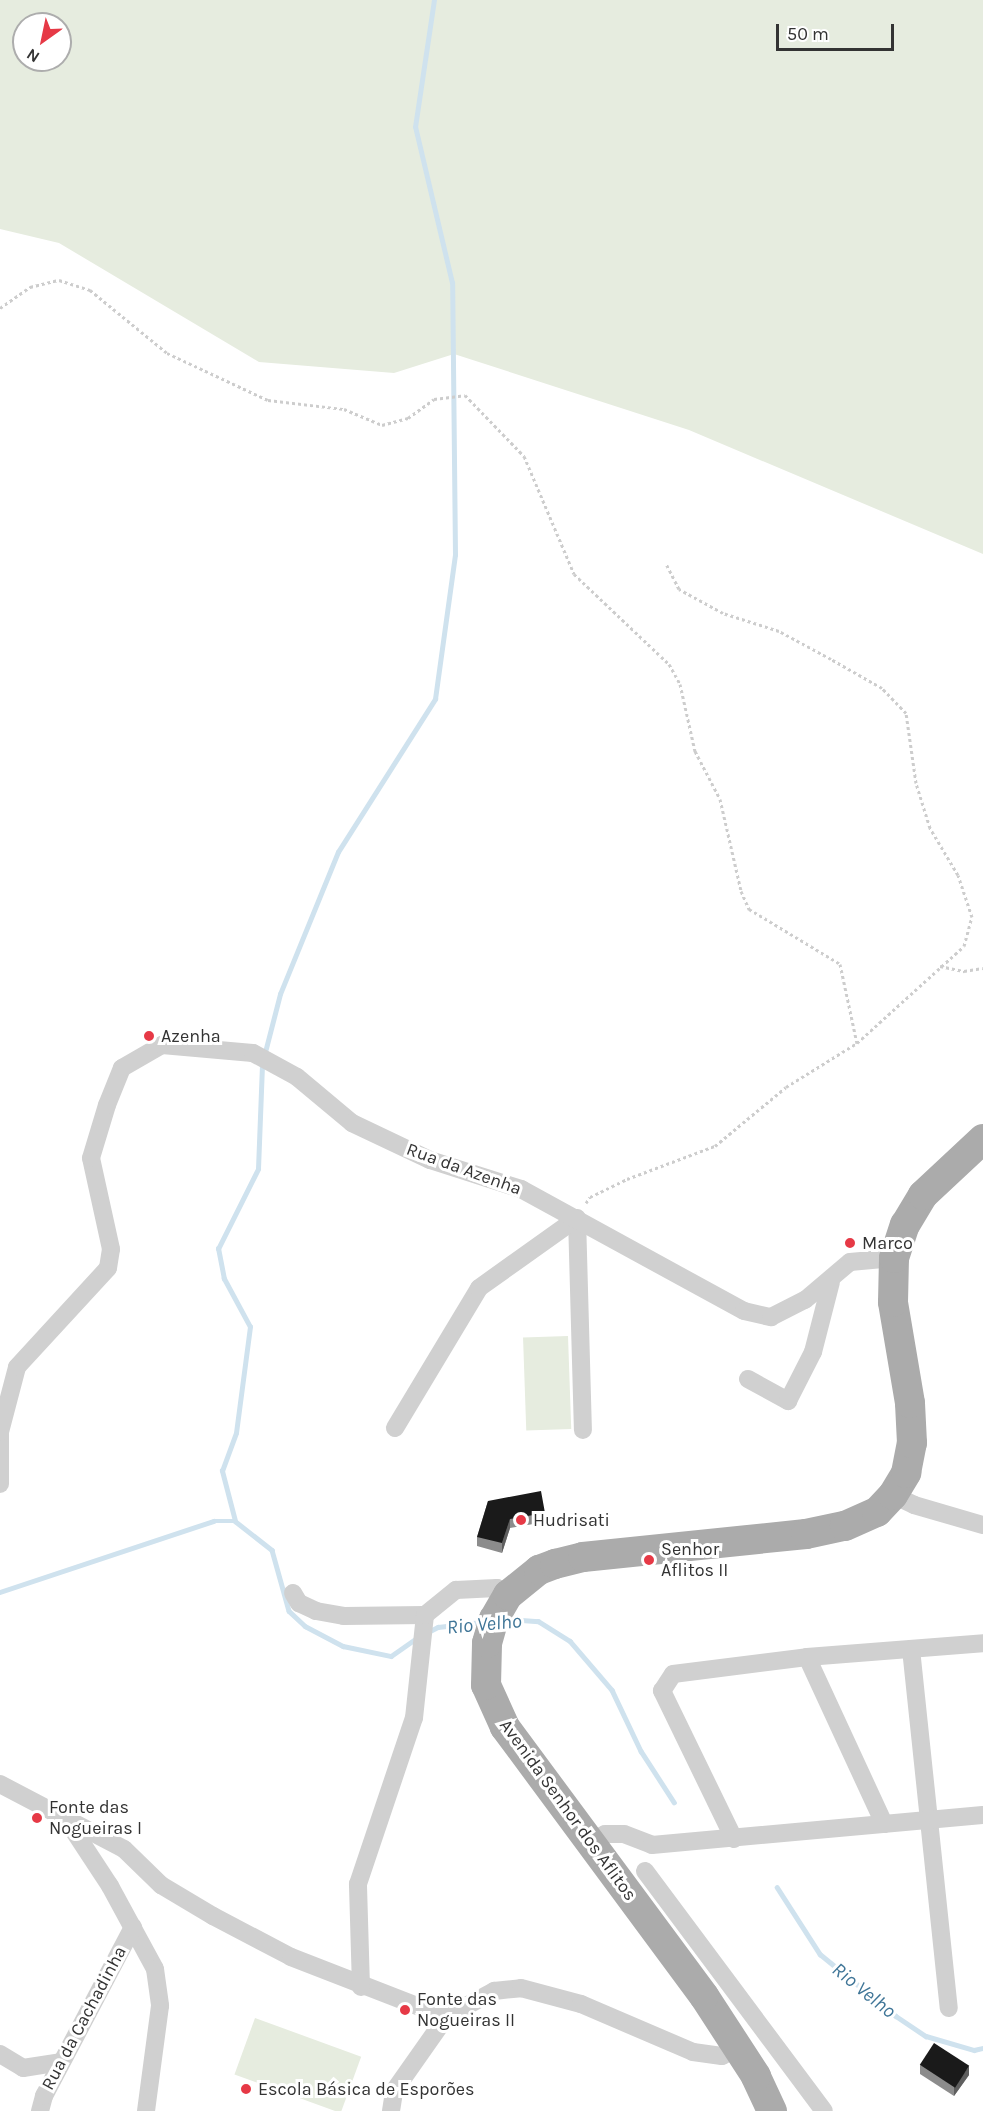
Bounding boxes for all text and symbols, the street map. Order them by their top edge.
north arrow [12,12,72,72]
scale bar [779,12,898,50]
text: 50 m [787,23,829,45]
text: N [23,45,43,67]
place label: Azenha [161,1025,221,1047]
marker: Azenha [142,1029,156,1043]
street label: Rua da Azenha [404,1138,524,1200]
place label: Marco [862,1232,913,1254]
marker: Marco [843,1236,857,1250]
place label: Hudrisati [533,1509,610,1531]
marker: Hudrisati [514,1513,528,1527]
place label: Senhor Aflitos II [661,1539,728,1582]
marker: Senhor Aflitos II [642,1553,656,1567]
water label: Rio Velho [446,1609,522,1639]
street label: Avenida Senhor dos Aflitos [495,1715,641,1905]
place label: Fonte das Nogueiras I [49,1797,142,1840]
marker: Fonte das Nogueiras I [30,1811,44,1825]
street label: Rua da Cachadinha [37,1942,131,2094]
water label: Rio Velho [827,1957,901,2023]
place label: Fonte das Nogueiras II [417,1989,515,2032]
marker: Fonte das Nogueiras II [398,2003,412,2017]
place label: Escola Básica de Esporões [258,2078,474,2100]
marker: Escola Básica de Esporões [239,2082,253,2096]

